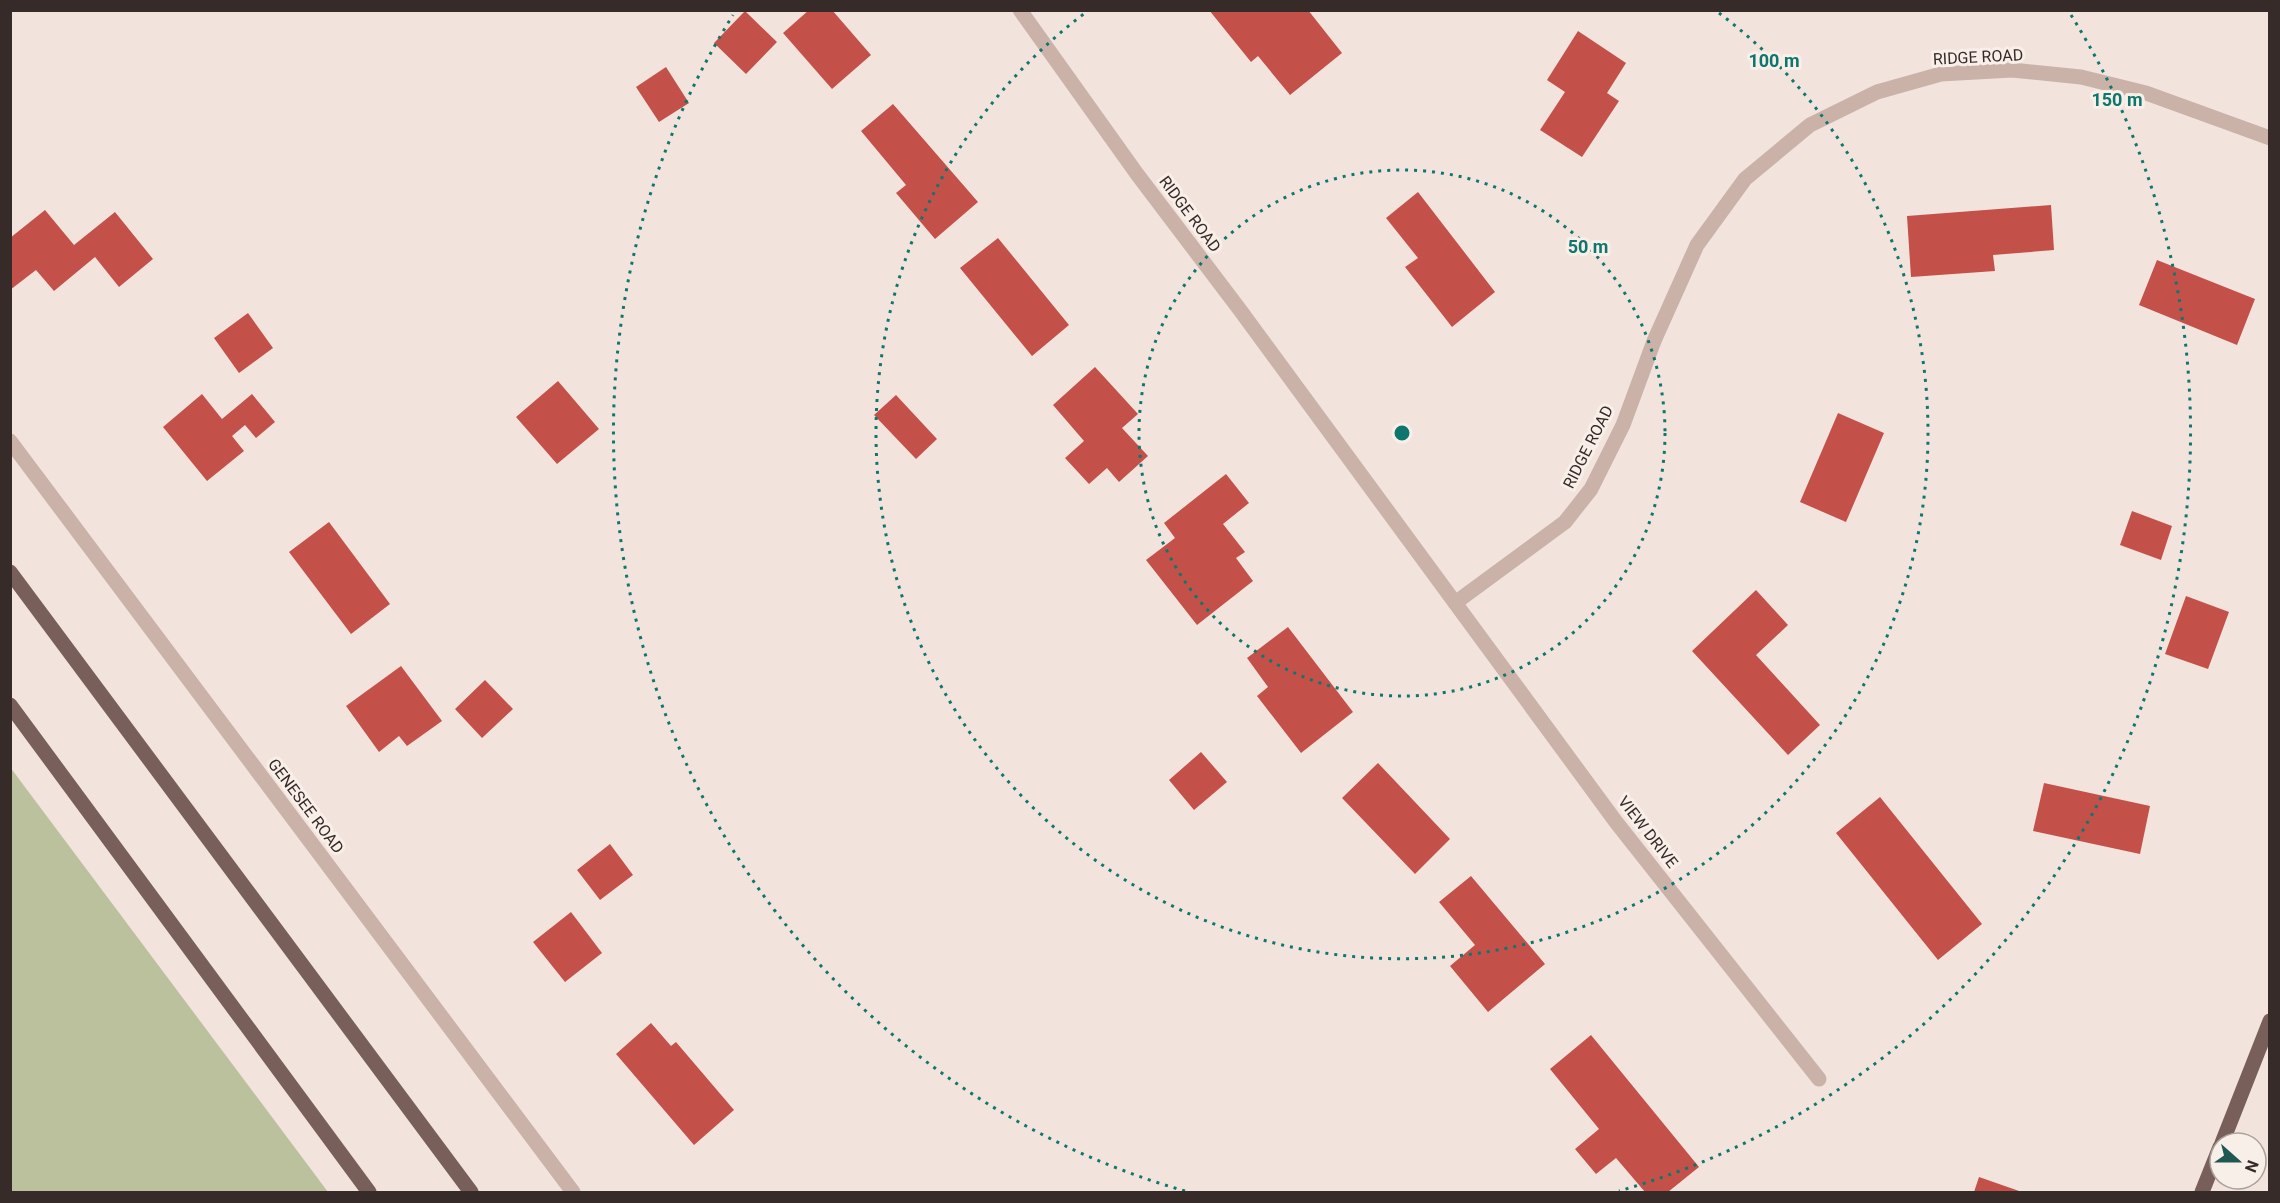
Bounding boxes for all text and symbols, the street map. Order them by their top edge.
street label: RIDGE ROAD [1932,45,2024,69]
text: 100 m [1748,50,1800,71]
text: 150 m [2091,89,2143,110]
street label: RIDGE ROAD [1155,172,1225,256]
text: 50 m [1568,236,1608,257]
street label: RIDGE ROAD [1559,402,1617,492]
centre of rings [1392,423,1412,443]
street label: GENESEE ROAD [264,755,348,857]
street label: VIEW DRIVE [1614,792,1682,872]
north arrow [2208,1131,2268,1191]
text: N [2241,1158,2262,1175]

